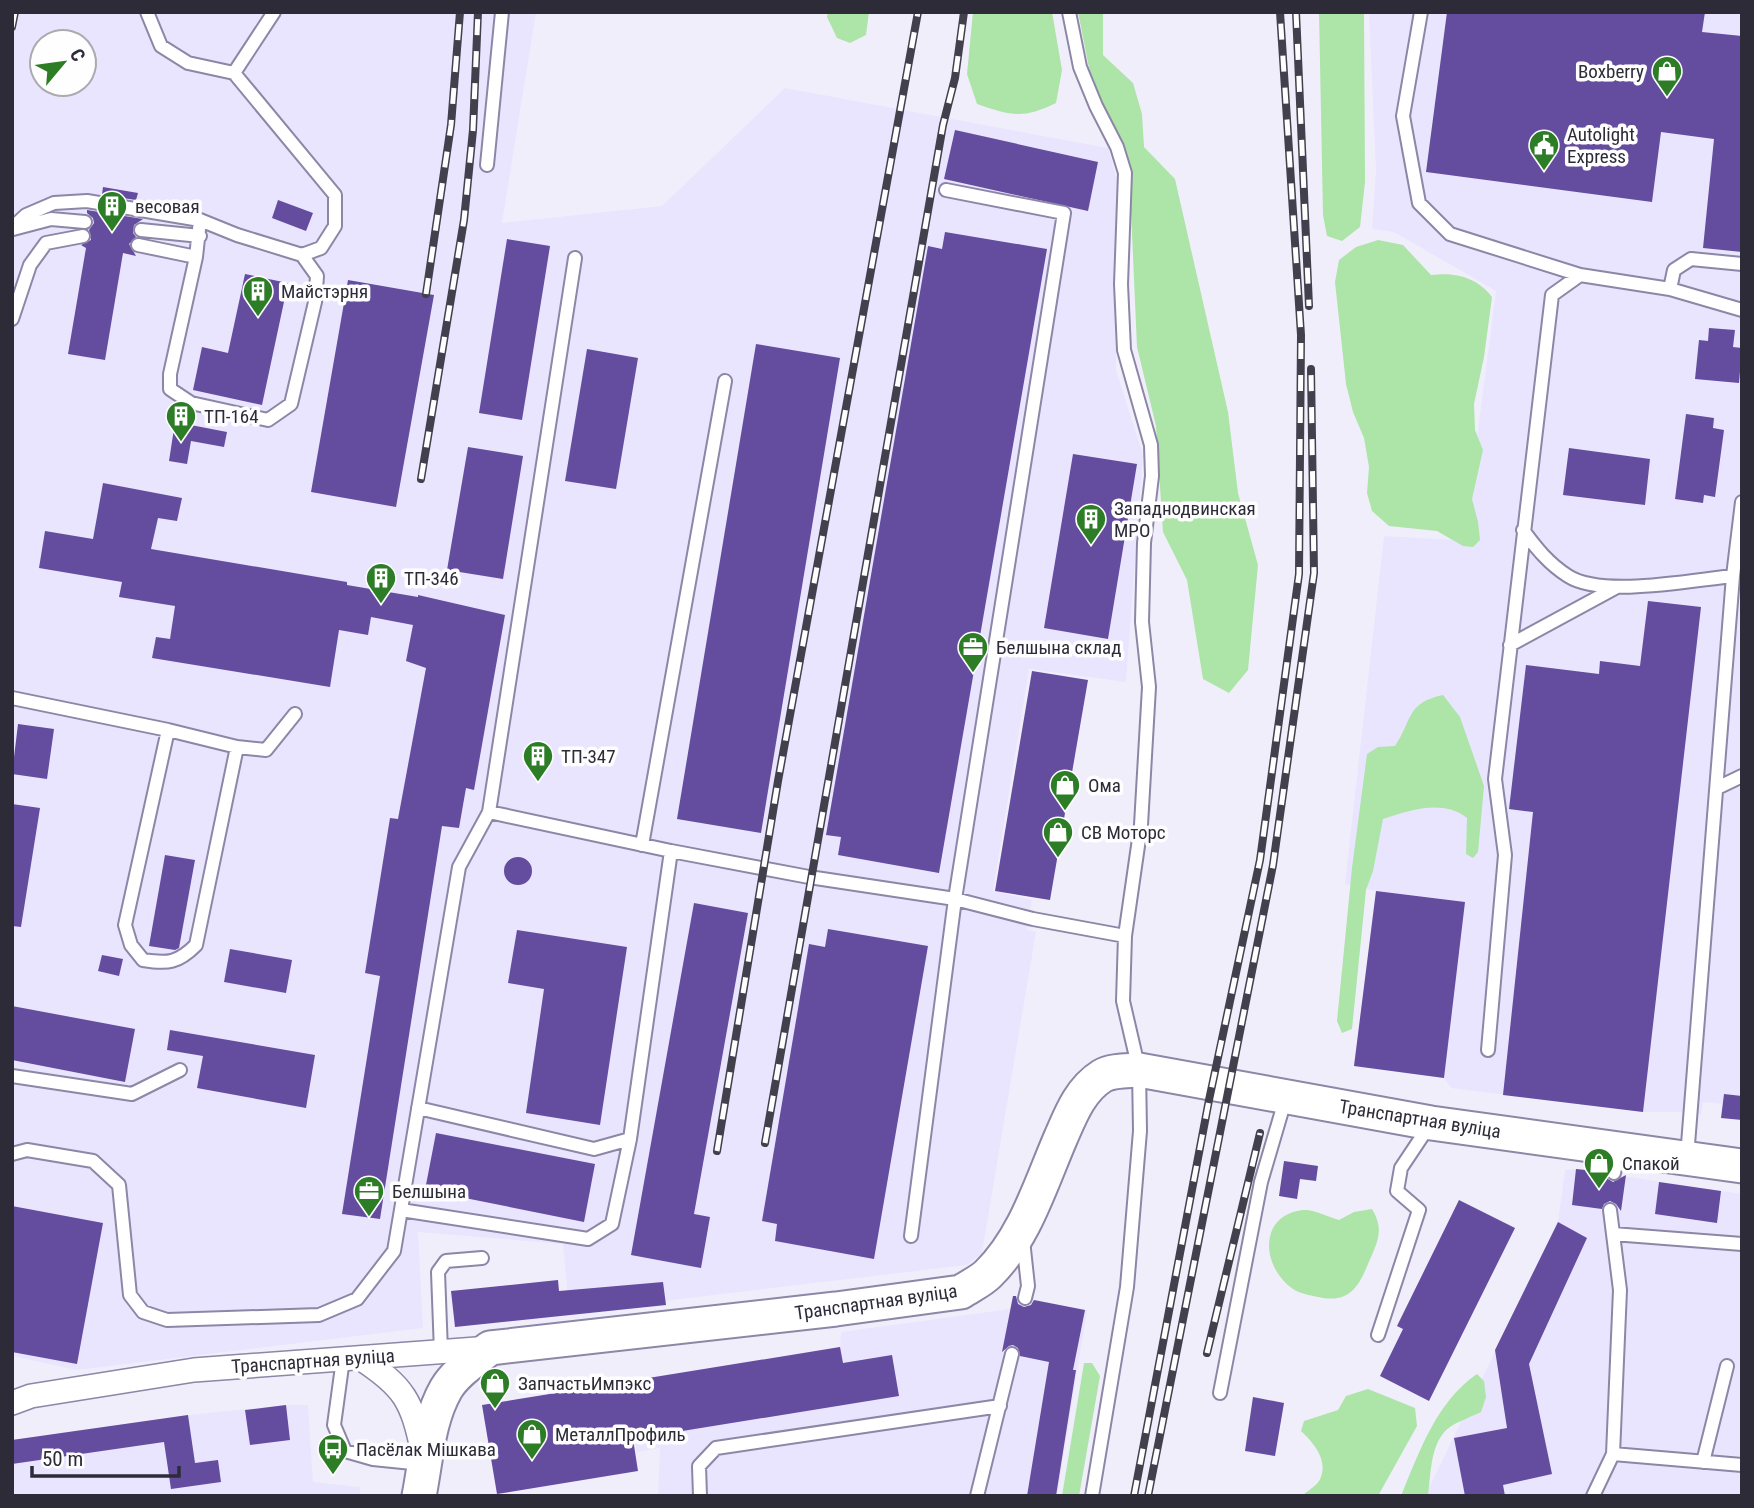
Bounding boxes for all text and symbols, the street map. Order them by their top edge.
north arrow [28,28,98,98]
text: С [65,45,90,65]
shop icon: Boxberry [1650,54,1684,98]
place label: Boxberry [1578,60,1644,83]
place label: Autolight Express [1567,123,1635,168]
public building icon: Autolight Express [1527,128,1561,172]
building icon: весовая [95,189,129,233]
place label: весовая [135,195,200,218]
building icon: Майстэрня [241,274,275,318]
place label: Майстэрня [281,280,368,303]
building icon: ТП-164 [164,399,198,443]
place label: ТП-164 [204,405,259,428]
place label: Западнодвинская МРО [1114,497,1256,542]
building icon: Западнодвинская МРО [1074,502,1108,546]
building icon: ТП-346 [364,561,398,605]
place label: ТП-346 [404,567,459,590]
office icon: Белшына склад [956,630,990,674]
place label: Белшына склад [996,636,1121,659]
building icon: ТП-347 [521,739,555,783]
place label: ТП-347 [561,745,616,768]
shop icon: Ома [1048,768,1082,812]
place label: Ома [1088,774,1121,797]
shop icon: СВ Моторс [1041,815,1075,859]
place label: СВ Моторс [1081,821,1166,844]
street label: Транспартная вуліца [1337,1095,1503,1143]
shop icon: Спакой [1582,1146,1616,1190]
place label: Спакой [1622,1152,1680,1175]
office icon: Белшына [352,1174,386,1218]
place label: Белшына [392,1180,466,1203]
street label: Транспартная вуліца [793,1279,959,1325]
street label: Транспартная вуліца [231,1344,395,1378]
shop icon: ЗапчастьИмпэкс [478,1366,512,1410]
place label: ЗапчастьИмпэкс [518,1372,651,1395]
shop icon: МеталлПрофиль [515,1417,549,1461]
place label: МеталлПрофиль [555,1423,686,1446]
bus stop icon: Пасёлак Мішкава [316,1432,350,1476]
scale bar [32,1434,178,1478]
place label: Пасёлак Мішкава [356,1438,496,1461]
text: 50 m [42,1447,83,1471]

